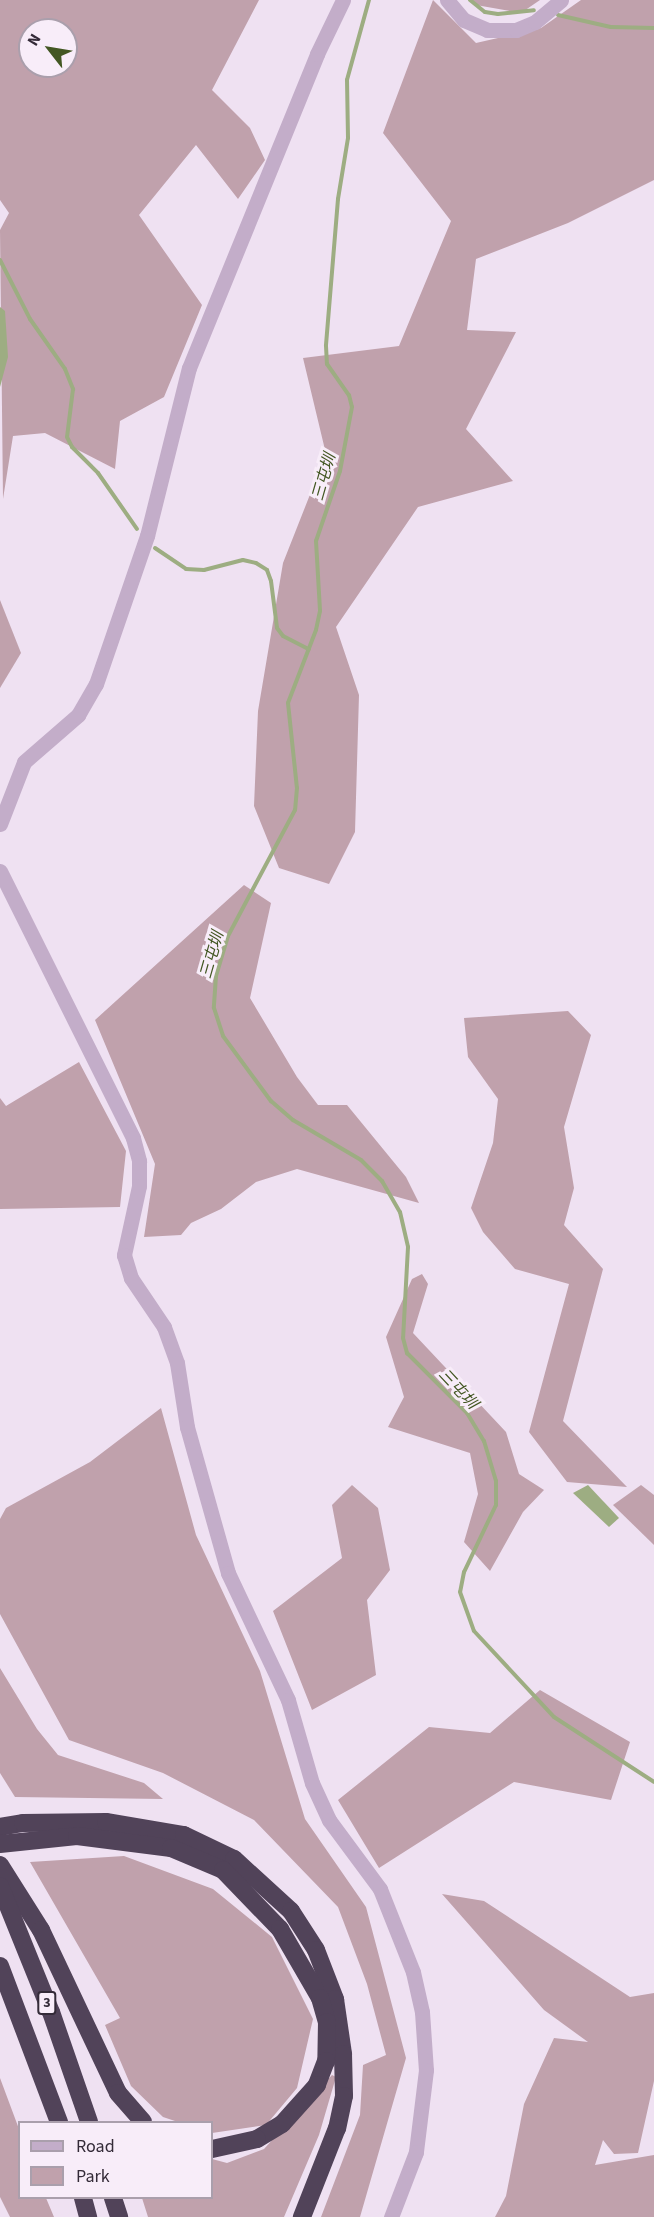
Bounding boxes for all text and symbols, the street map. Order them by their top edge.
north arrow [18,18,78,78]
text: N [22,30,46,50]
water label: 三屯圳 [308,451,340,503]
water label: 三屯圳 [196,929,228,981]
water label: 三屯圳 [435,1365,481,1413]
road number: 3 [36,1992,57,2014]
legend [18,2121,213,2199]
text: Road [76,2134,115,2159]
text: Park [76,2164,110,2189]

